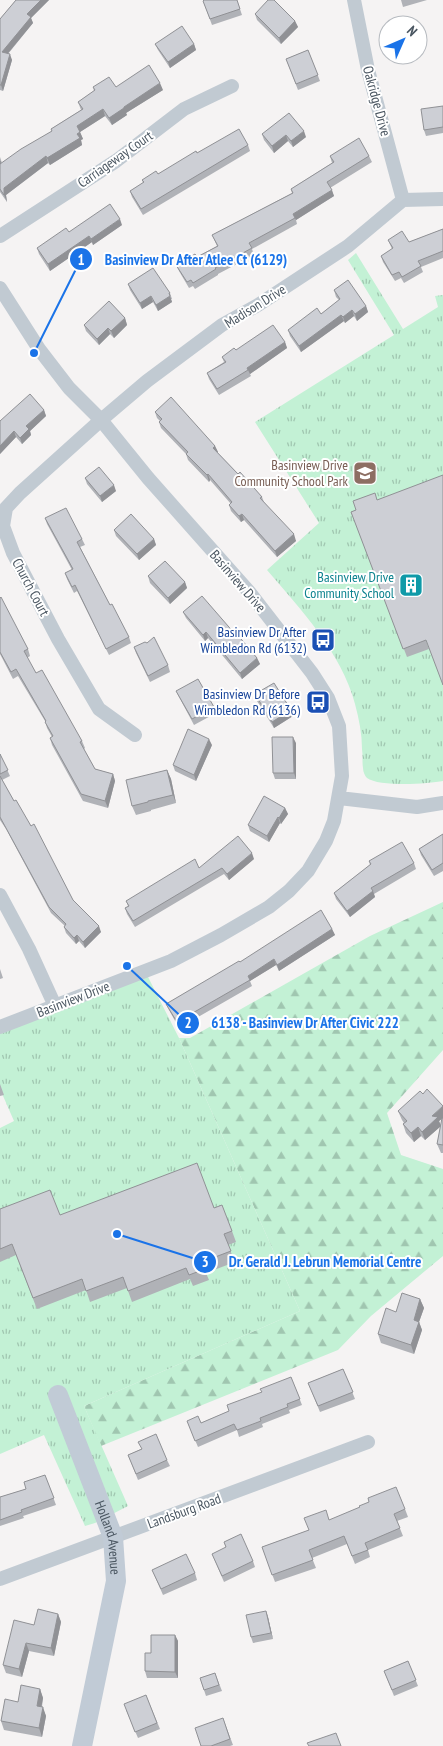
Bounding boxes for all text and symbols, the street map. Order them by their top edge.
north arrow [378,15,428,65]
text: N [403,22,421,40]
street label: Oakridge Drive [359,64,395,138]
street label: Carriageway Court [74,126,156,192]
callout: Basinview Dr After Atlee Ct (6129) [69,244,298,274]
text: 1 [77,250,85,269]
text: Basinview Dr After Atlee Ct (6129) [105,250,287,269]
street label: Madison Drive [221,280,289,332]
place label: Basinview Drive Community School Park [235,456,349,490]
school or university icon: Basinview Drive Community School Park [352,460,378,486]
street label: Basinview Drive [206,546,270,616]
street label: Church Court [8,555,54,619]
place label: Basinview Drive Community School [304,568,395,602]
building icon: Basinview Drive Community School [398,572,424,598]
place label: Basinview Dr After Wimbledon Rd (6132) [201,623,307,657]
bus stop icon: Basinview Dr After Wimbledon Rd (6132) [310,627,336,653]
place label: Basinview Dr Before Wimbledon Rd (6136) [195,685,301,719]
bus stop icon: Basinview Dr Before Wimbledon Rd (6136) [305,689,331,715]
street label: Basinview Drive [34,977,112,1021]
callout: 6138 - Basinview Dr After Civic 222 [175,1008,411,1038]
text: 2 [184,1013,192,1032]
text: 6138 - Basinview Dr After Civic 222 [211,1013,399,1032]
callout: Dr. Gerald J. Lebrun Memorial Centre [192,1247,432,1277]
text: 3 [201,1252,209,1271]
text: Dr. Gerald J. Lebrun Memorial Centre [229,1252,421,1271]
street label: Landsburg Road [145,1489,223,1533]
street label: Holland Avenue [91,1498,125,1575]

